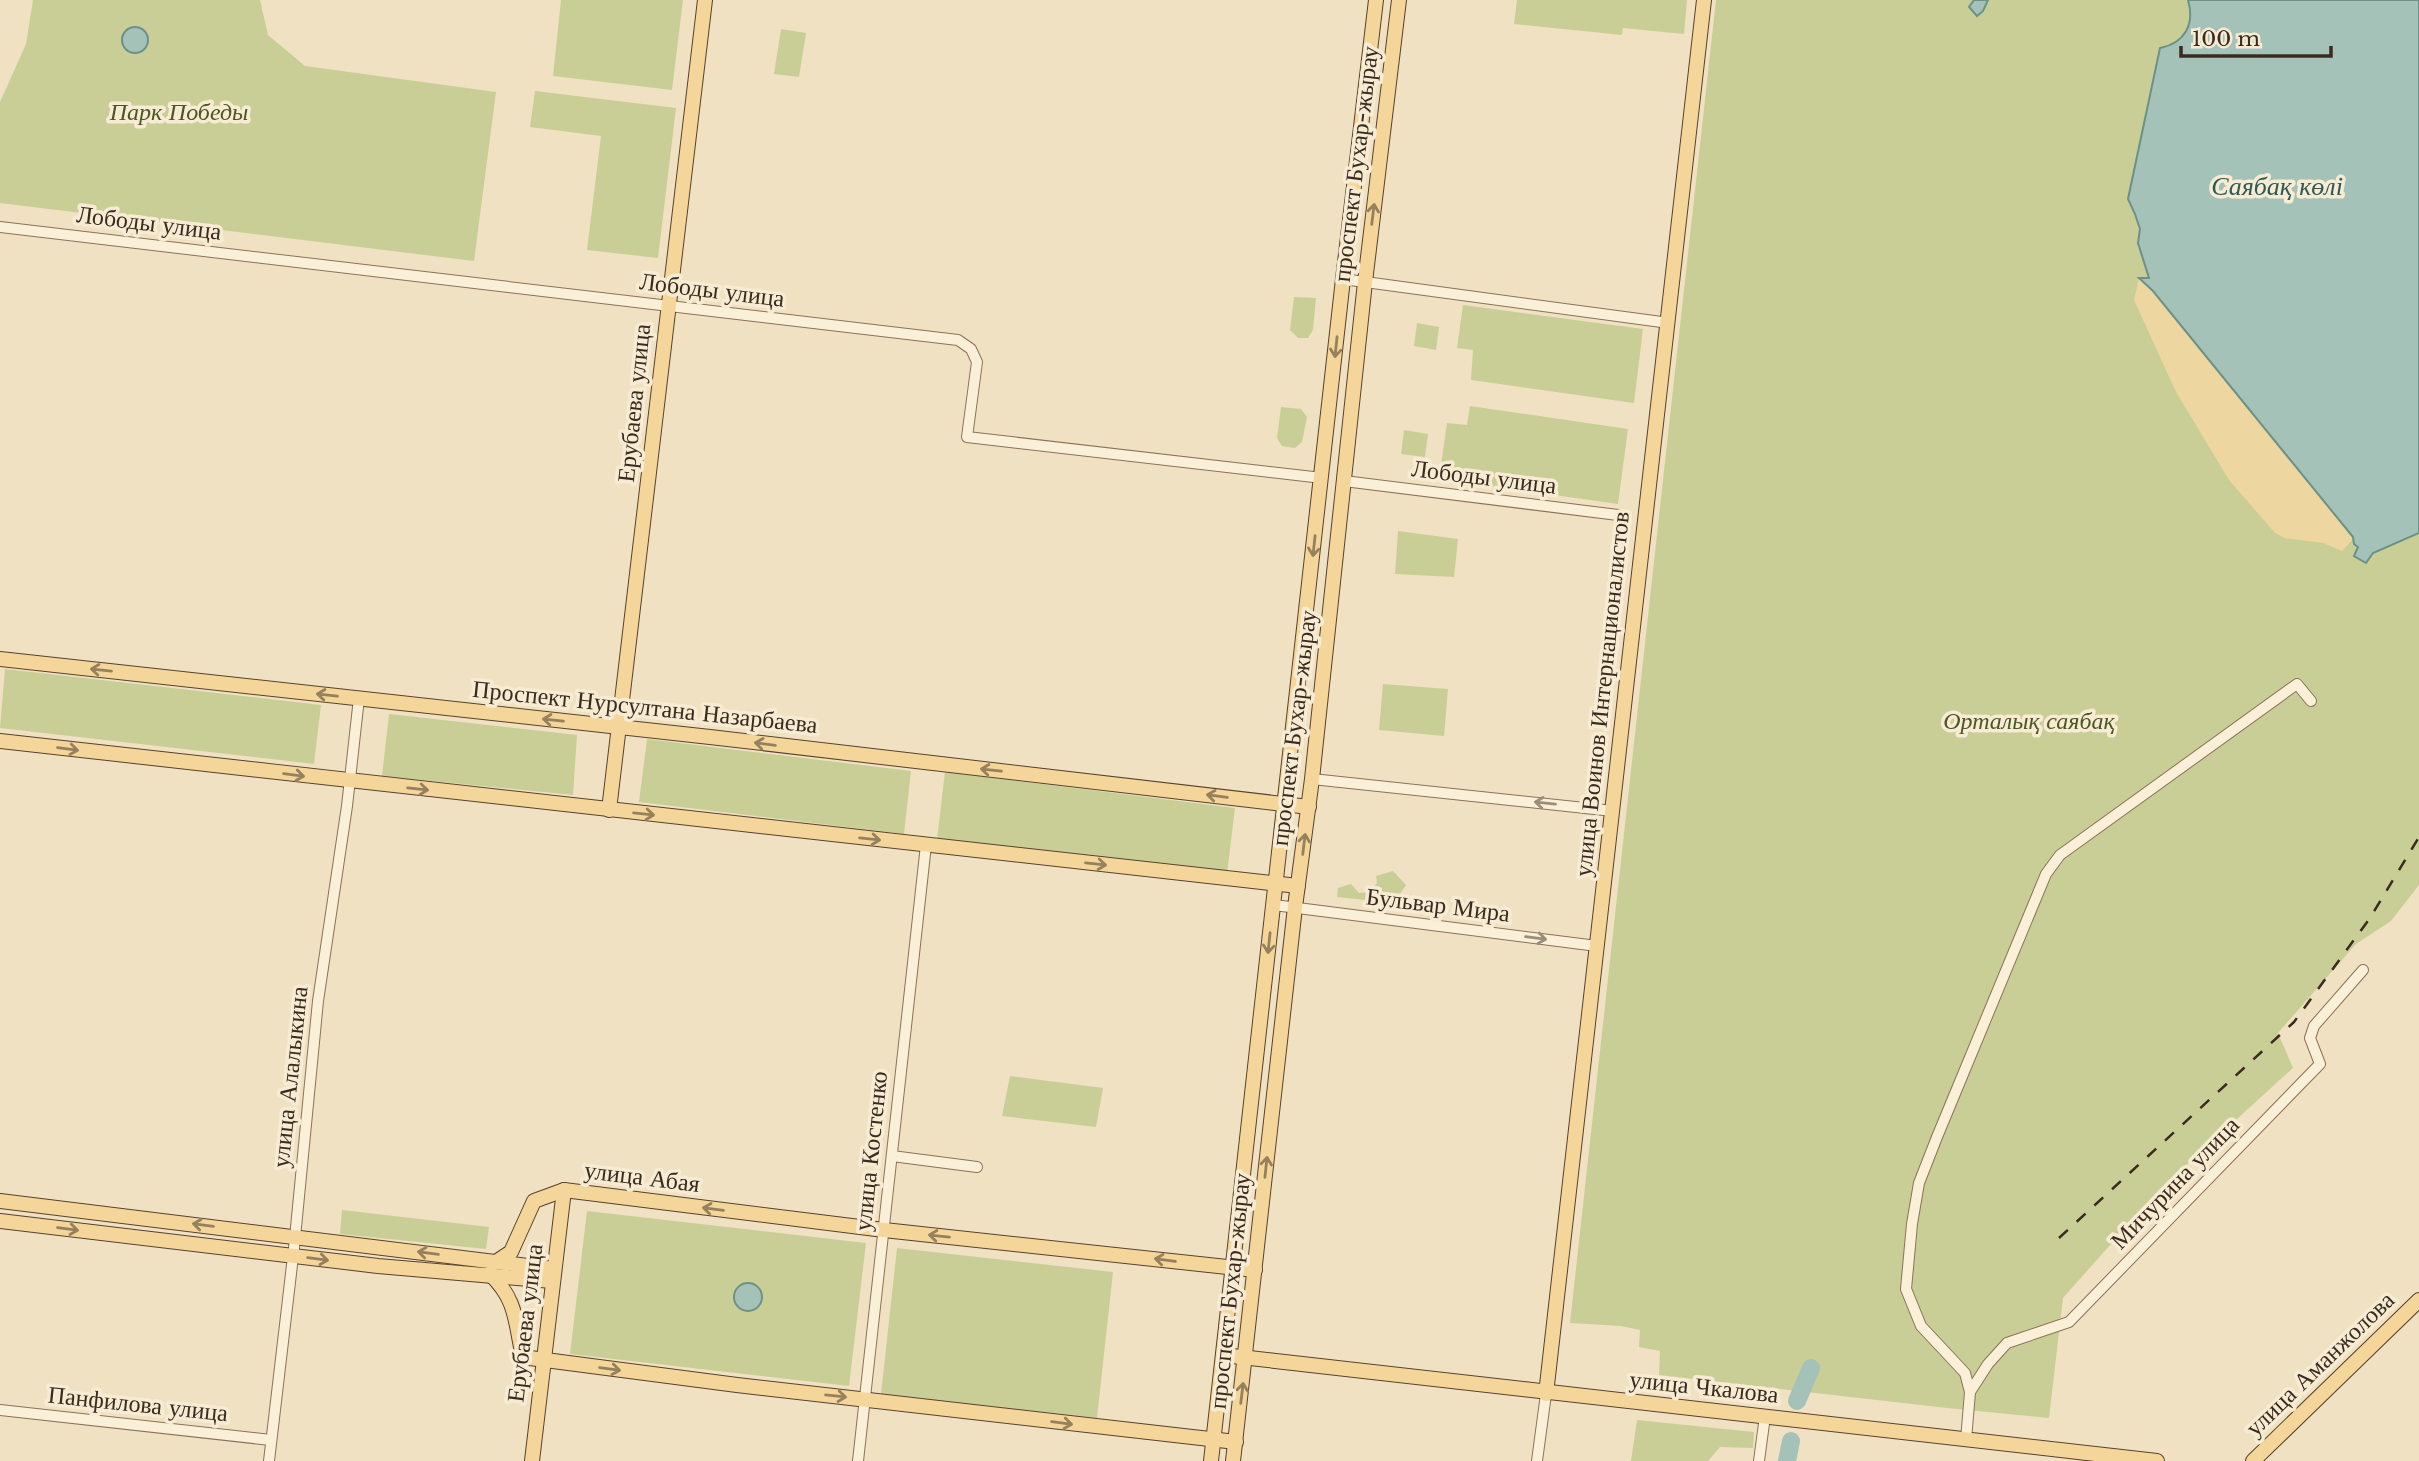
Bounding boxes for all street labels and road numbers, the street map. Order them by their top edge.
street label: проспект Бухар-жырау [1327,45,1384,283]
street label: Лободы улица [75,199,223,246]
street label: Лободы улица [638,266,786,313]
street label: Ерубаева улица [611,322,656,484]
street label: Лободы улица [1410,453,1558,500]
street label: улица Воинов Интернационалистов [1568,510,1635,878]
street label: проспект Бухар-жырау [1265,609,1322,847]
street label: Проспект Нурсултана Назарбаева [471,674,819,739]
street label: Бульвар Мира [1365,881,1512,928]
street label: улица Алалыкина [266,984,313,1169]
street label: улица Костенко [848,1070,893,1232]
street label: Мичурина улица [2104,1110,2245,1255]
street label: улица Абая [583,1155,701,1198]
street label: проспект Бухар-жырау [1203,1172,1256,1410]
street label: Ерубаева улица [500,1242,549,1404]
street label: улица Аманжолова [2239,1285,2400,1442]
street label: улица Чкалова [1628,1364,1780,1409]
street label: Панфилова улица [47,1380,230,1427]

